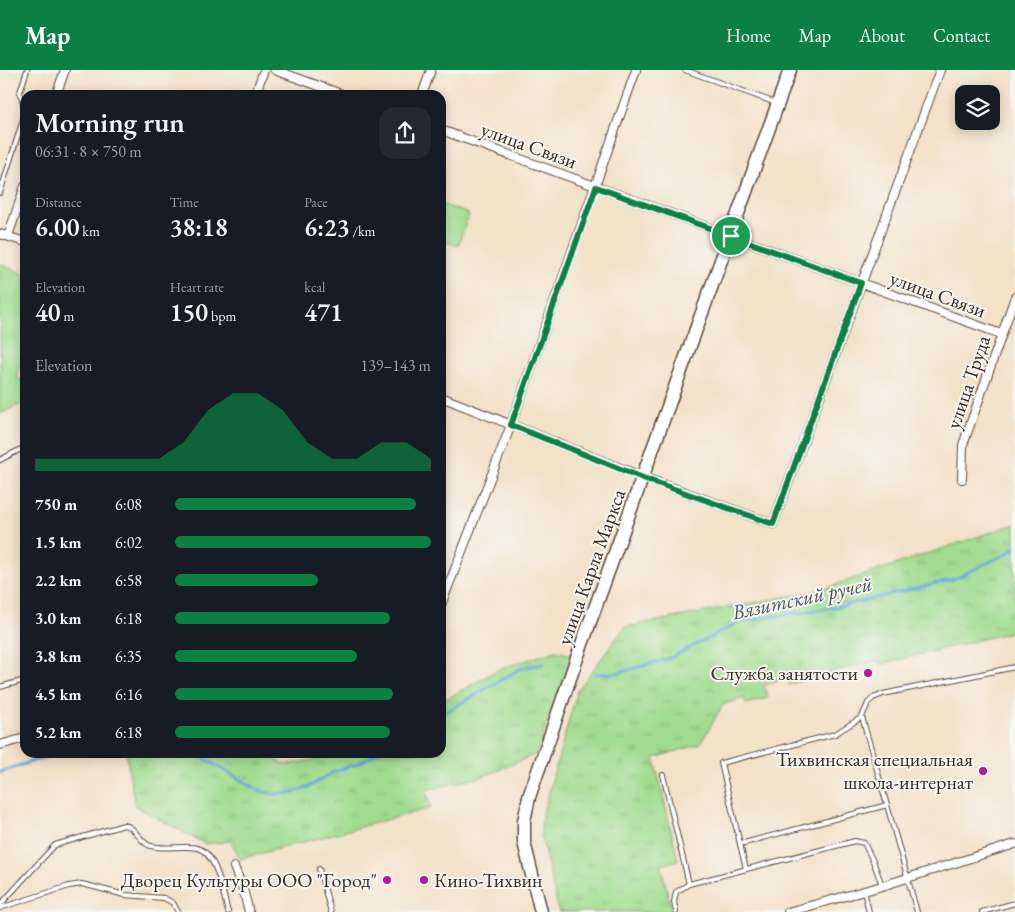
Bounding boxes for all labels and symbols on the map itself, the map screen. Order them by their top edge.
street label: улица Связи [477,116,581,175]
pin [710,215,752,257]
street label: улица Связи [886,265,990,324]
street label: улица Труда [940,332,996,432]
street label: улица Карла Маркса [551,485,631,649]
water label: Вязитский ручей [728,569,875,626]
place label: Служба занятости [710,660,858,686]
marker: Служба занятости [862,667,874,679]
place label: Тихвинская специальная школа-интернат [776,746,973,795]
marker: Тихвинская специальная школа-интернат [977,765,989,777]
place label: Дворец Культуры ООО "Город" [121,867,377,893]
place label: Кино-Тихвин [434,867,542,893]
marker: Дворец Культуры ООО "Город" [381,874,393,886]
marker: Кино-Тихвин [418,874,430,886]

